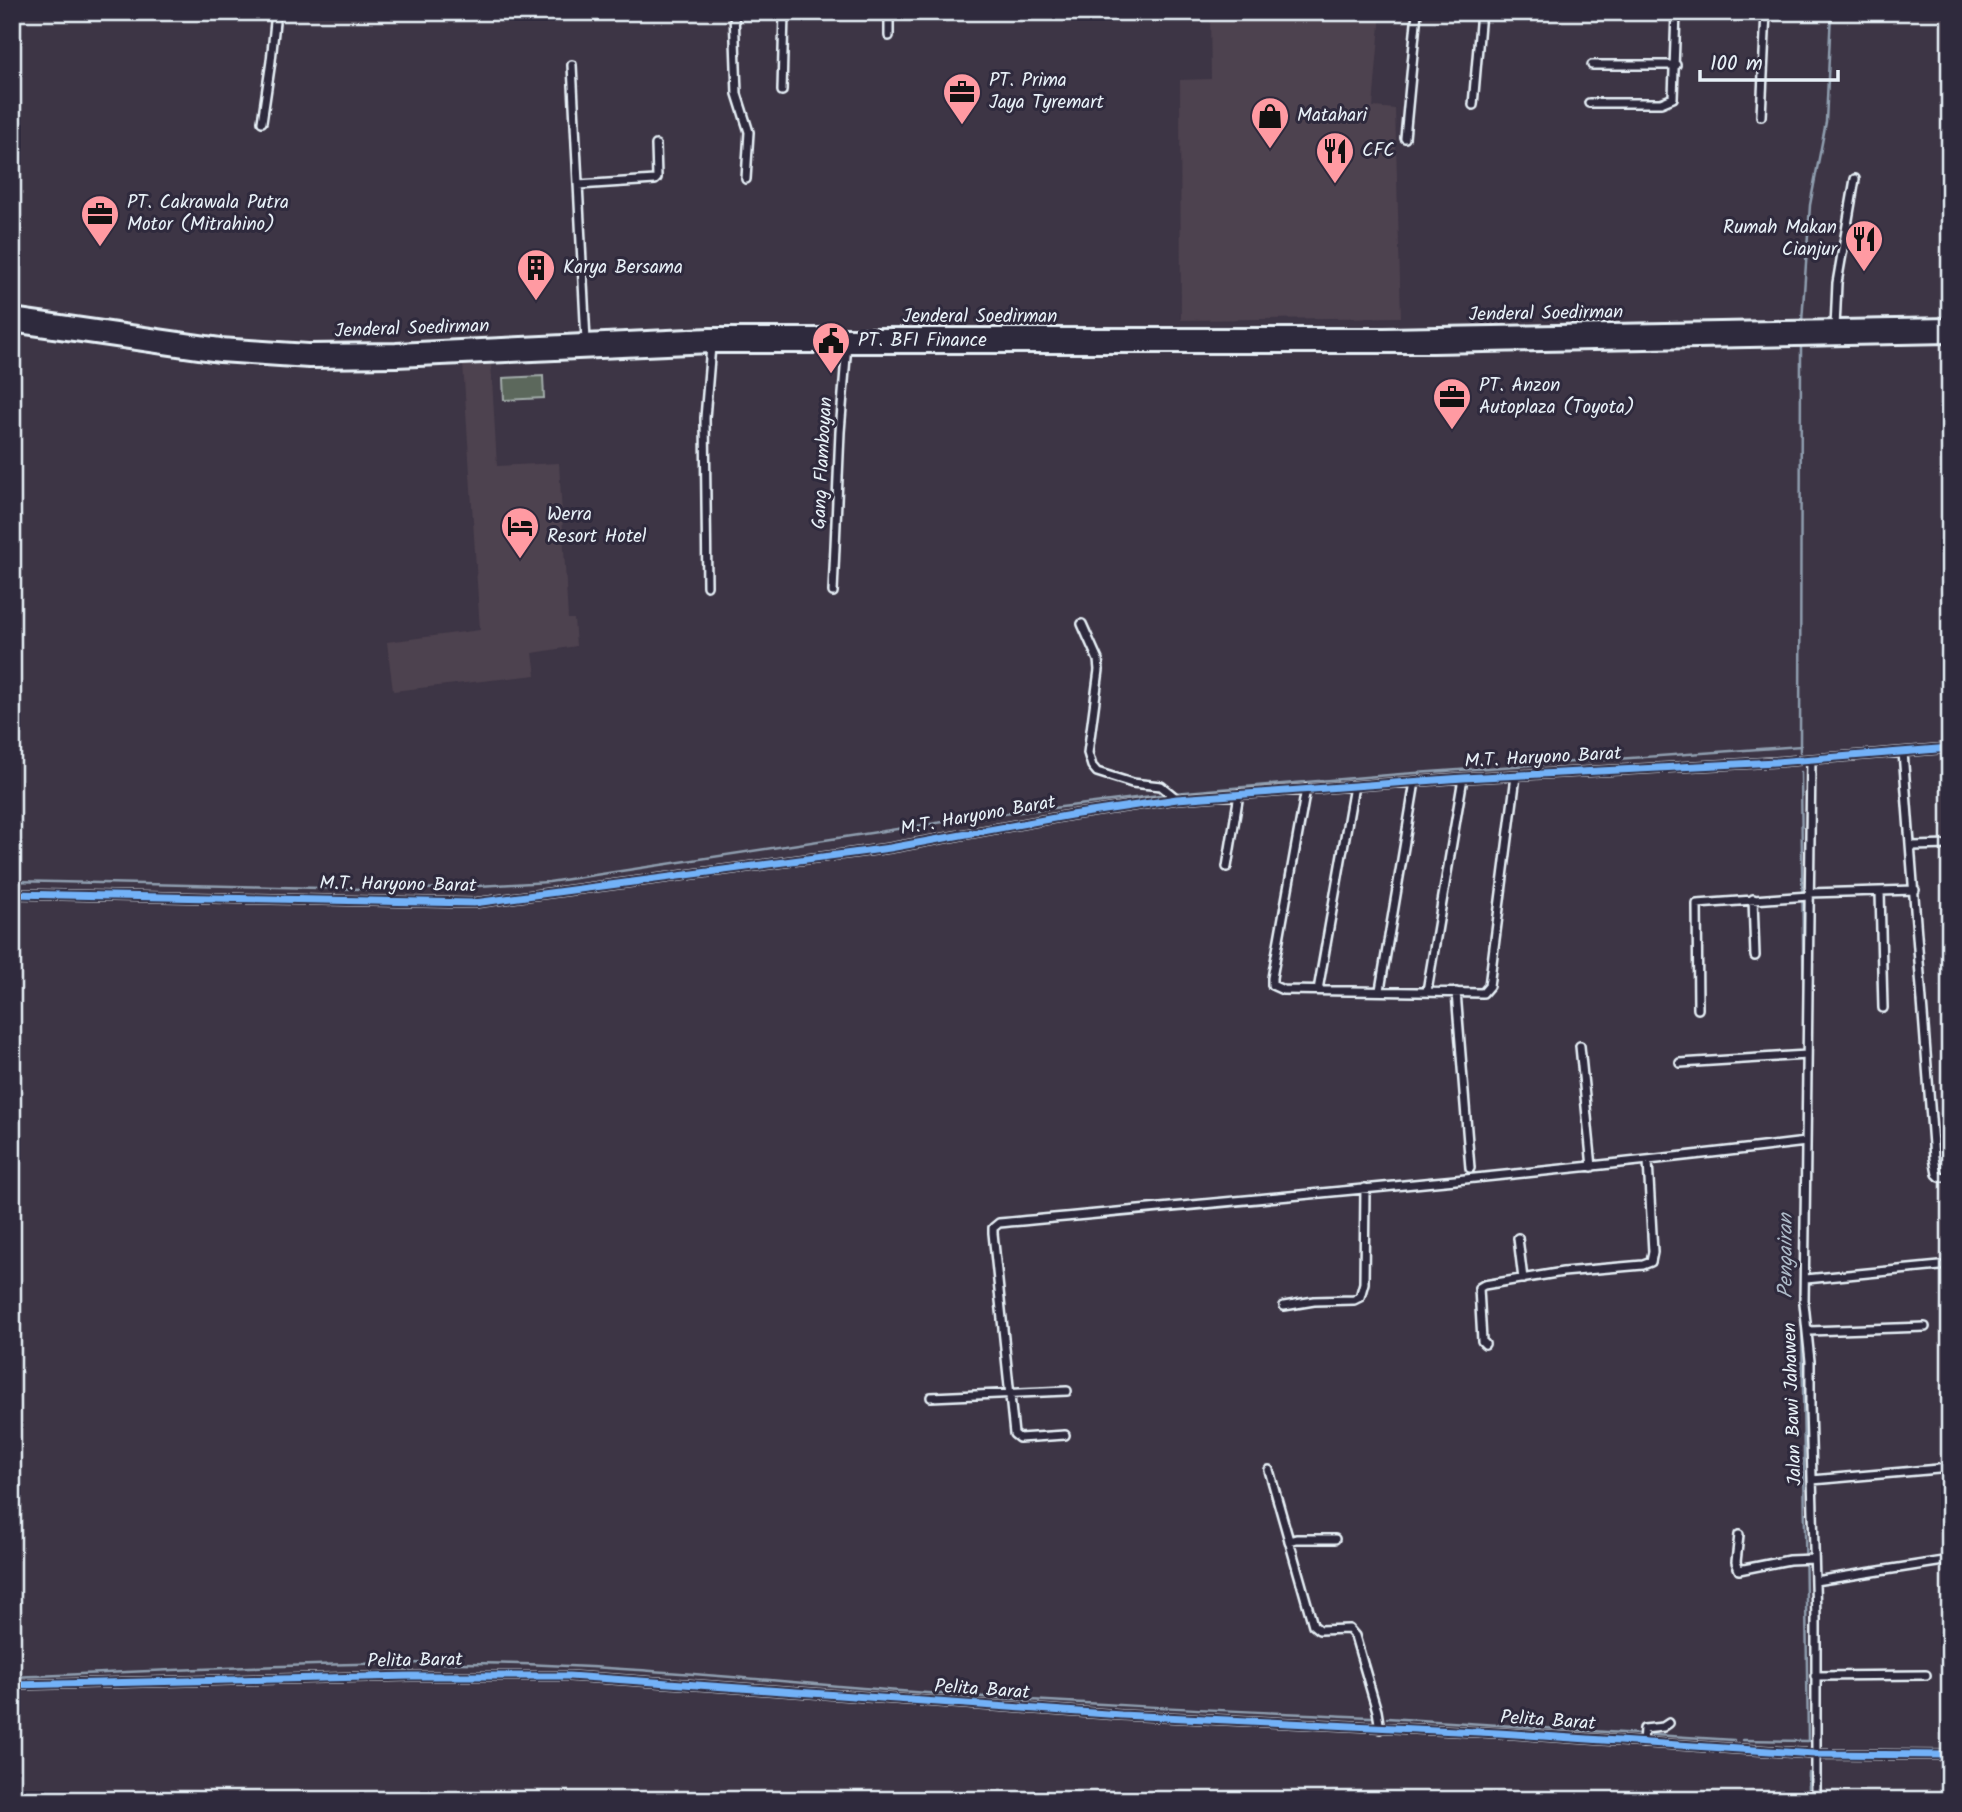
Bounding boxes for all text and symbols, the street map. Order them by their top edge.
scale bar [1700,38,1838,82]
text: 100 m [1710,48,1763,81]
place label: PT. Prima Jaya Tyremart [989,66,1104,118]
office icon: PT. Prima Jaya Tyremart [941,71,983,126]
shop icon: Matahari [1249,95,1291,150]
place label: Matahari [1297,101,1369,131]
restaurant icon: CFC [1314,130,1356,185]
place label: CFC [1362,136,1395,166]
place label: PT. Cakrawala Putra Motor (Mitrahino) [127,188,289,240]
office icon: PT. Cakrawala Putra Motor (Mitrahino) [79,193,121,248]
place label: Rumah Makan Cianjur [1723,213,1839,265]
restaurant icon: Rumah Makan Cianjur [1843,218,1885,273]
building icon: Karya Bersama [515,247,557,302]
place label: Karya Bersama [563,253,683,283]
street label: Jenderal Soedirman [1468,298,1624,330]
street label: Jenderal Soedirman [903,302,1057,332]
street label: Jenderal Soedirman [334,311,490,347]
public building icon: PT. BFI Finance [810,320,852,375]
place label: PT. BFI Finance [858,326,987,356]
place label: PT. Anzon Autoplaza (Toyota) [1479,371,1635,423]
office icon: PT. Anzon Autoplaza (Toyota) [1431,376,1473,431]
street label: Gang Flamboyan [805,396,841,530]
place label: Werra Resort Hotel [547,500,647,552]
hotel icon: Werra Resort Hotel [499,505,541,560]
street label: M.T. Haryono Barat [1464,739,1623,777]
street label: M.T. Haryono Barat [898,787,1059,844]
street label: M.T. Haryono Barat [319,869,477,901]
water label: Pengairan [1770,1212,1803,1298]
street label: Jalan Bawi Jahawen [1775,1322,1811,1486]
street label: Pelita Barat [367,1645,464,1677]
street label: Pelita Barat [933,1672,1031,1708]
street label: Pelita Barat [1499,1703,1597,1739]

